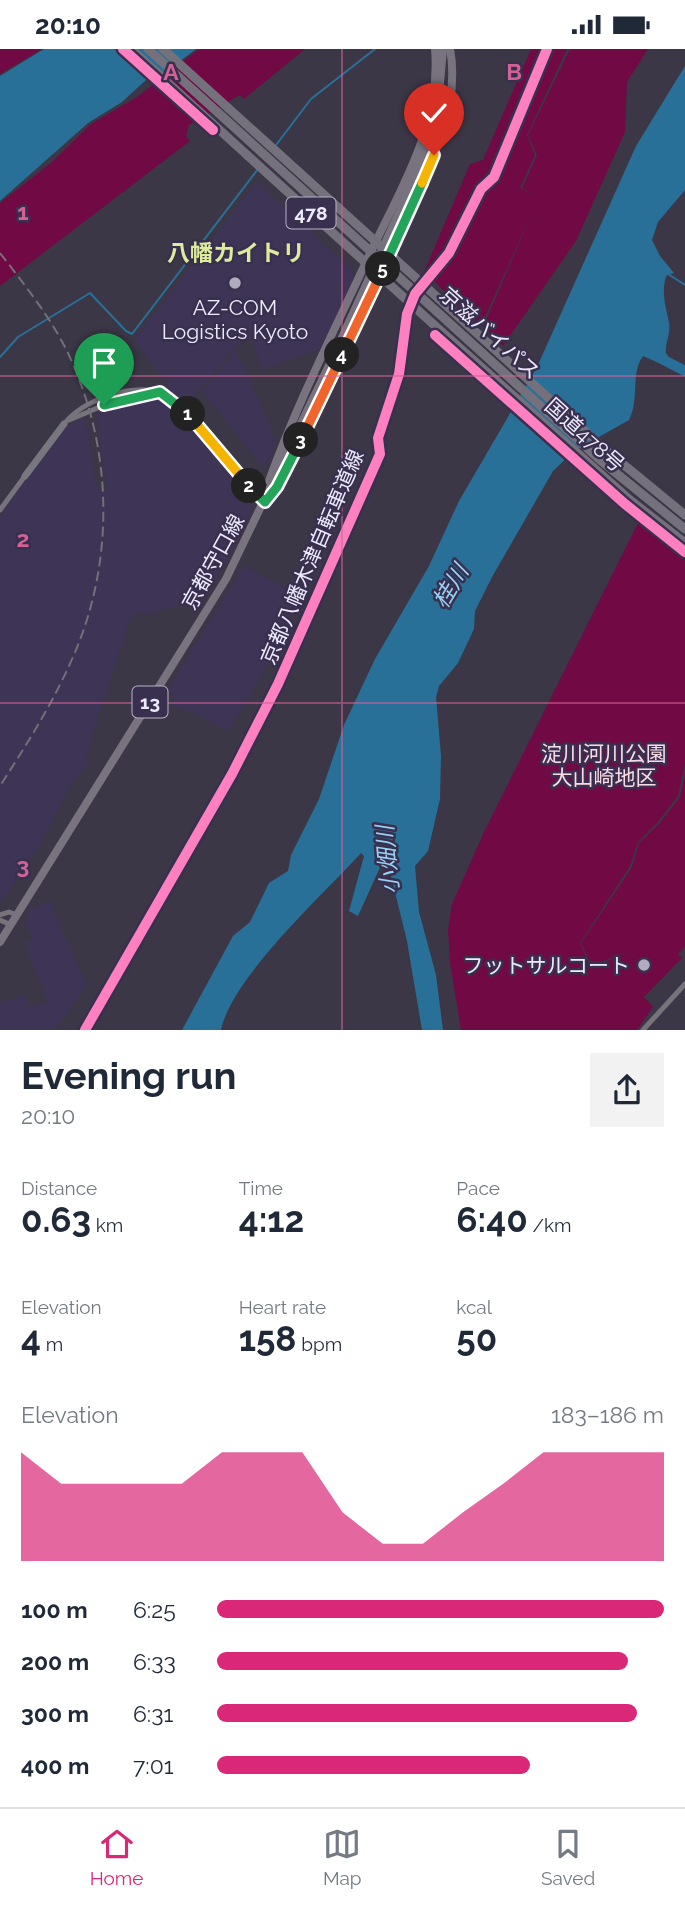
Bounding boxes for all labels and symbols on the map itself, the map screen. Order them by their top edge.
text: A [163,58,179,85]
text: B [506,58,522,85]
pin [404,83,464,155]
road number: 478 [286,197,336,229]
text: 1 [17,198,29,225]
district label: 八幡カイトリ [167,239,305,266]
pin: 5 [366,251,400,287]
marker: AZ-COM Logistics Kyoto [227,275,243,291]
street label: 京滋バイパス [435,282,545,384]
place label: AZ-COM Logistics Kyoto [162,295,308,344]
pin [74,333,134,405]
pin: 4 [324,337,360,373]
street label: 国道478号 [540,393,630,477]
pin: 1 [170,397,206,431]
pin: 3 [284,423,318,457]
street label: 京都八幡木津自転車道線 [255,446,369,668]
pin: 2 [232,469,266,503]
street label: 京都守口線 [177,510,249,614]
text: 2 [17,525,29,552]
water label: 桂川 [427,557,475,613]
road number: 13 [132,687,168,717]
park label: 淀川河川公園 大山崎地区 [541,741,667,790]
water label: 小畑川 [370,821,403,896]
text: 3 [17,852,29,879]
place label: フットサルコート [462,953,630,978]
marker: フットサルコート [636,957,652,973]

